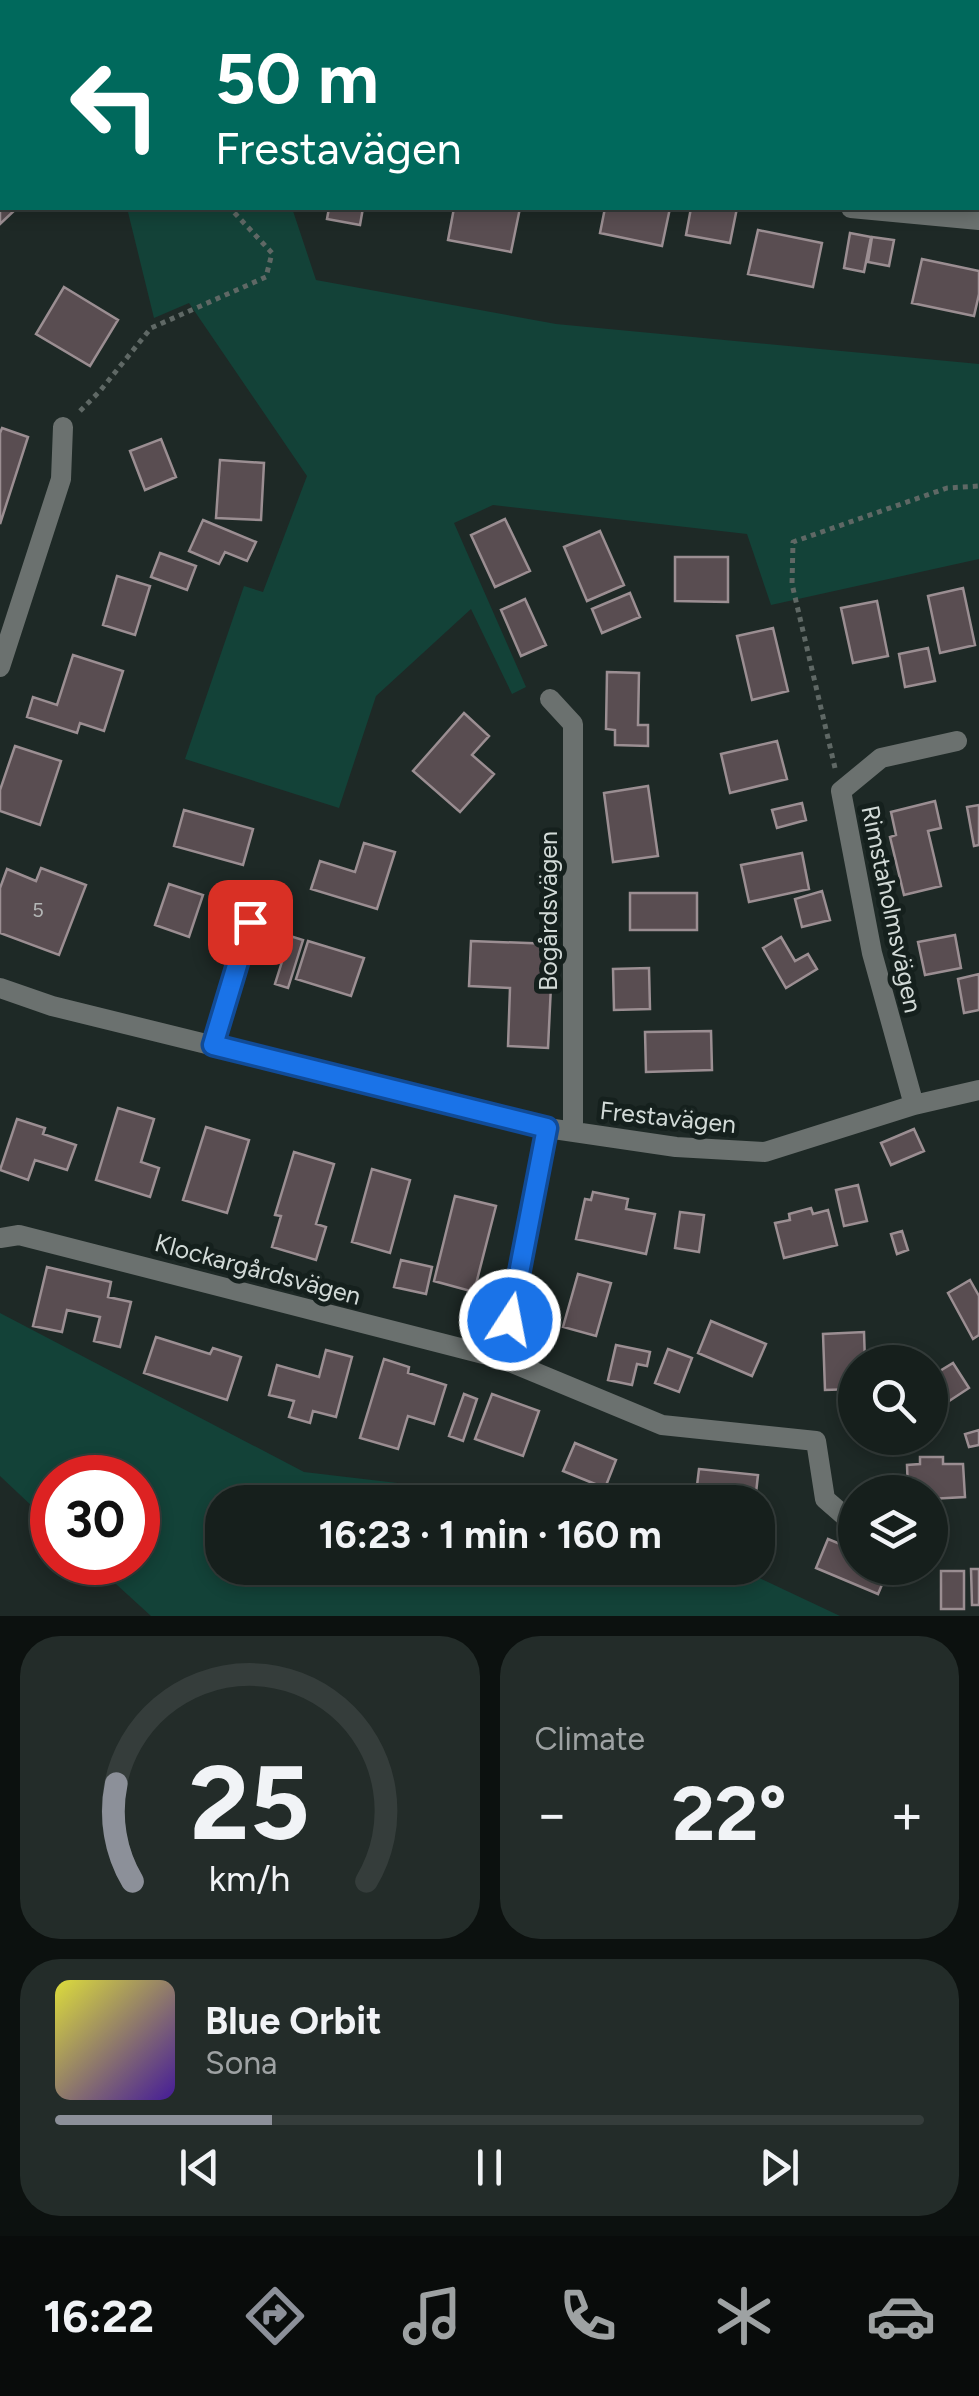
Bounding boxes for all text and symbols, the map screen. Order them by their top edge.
text: 50 m [215,36,379,121]
icon: left [50,40,180,170]
text: Frestavägen [215,121,462,175]
street label: Rimstaholmsvägen [855,802,929,1016]
street label: Bogårdsvägen [533,831,563,991]
pin [208,880,293,965]
icon: arrive [223,895,278,950]
house number: 5 [32,898,44,922]
street label: Frestavägen [598,1095,738,1139]
street label: Klockargårdsvägen [152,1227,364,1311]
position arrow [458,1268,562,1372]
map controls [838,1345,948,1585]
button: search [838,1345,948,1455]
speed limit sign: 30 [30,1455,160,1585]
button: layers [838,1475,948,1585]
text: 16:23 · 1 min · 160 m [318,1512,662,1558]
text: Climate [535,1720,645,1758]
text: 25 [189,1740,310,1865]
text: 22° [672,1769,787,1859]
text: − [535,1781,569,1847]
text: + [890,1781,924,1847]
text: km/h [209,1857,291,1900]
text: Blue Orbit [205,1998,381,2044]
text: Sona [205,2044,277,2082]
icon: previous [172,2140,227,2195]
icon: pause [462,2140,517,2195]
icon: next [752,2140,807,2195]
icon: directions [240,2281,310,2351]
icon: music [397,2281,467,2351]
icon: phone [553,2281,623,2351]
icon: climate [709,2281,779,2351]
icon: car [866,2281,936,2351]
text: 16:22 [43,2289,154,2343]

